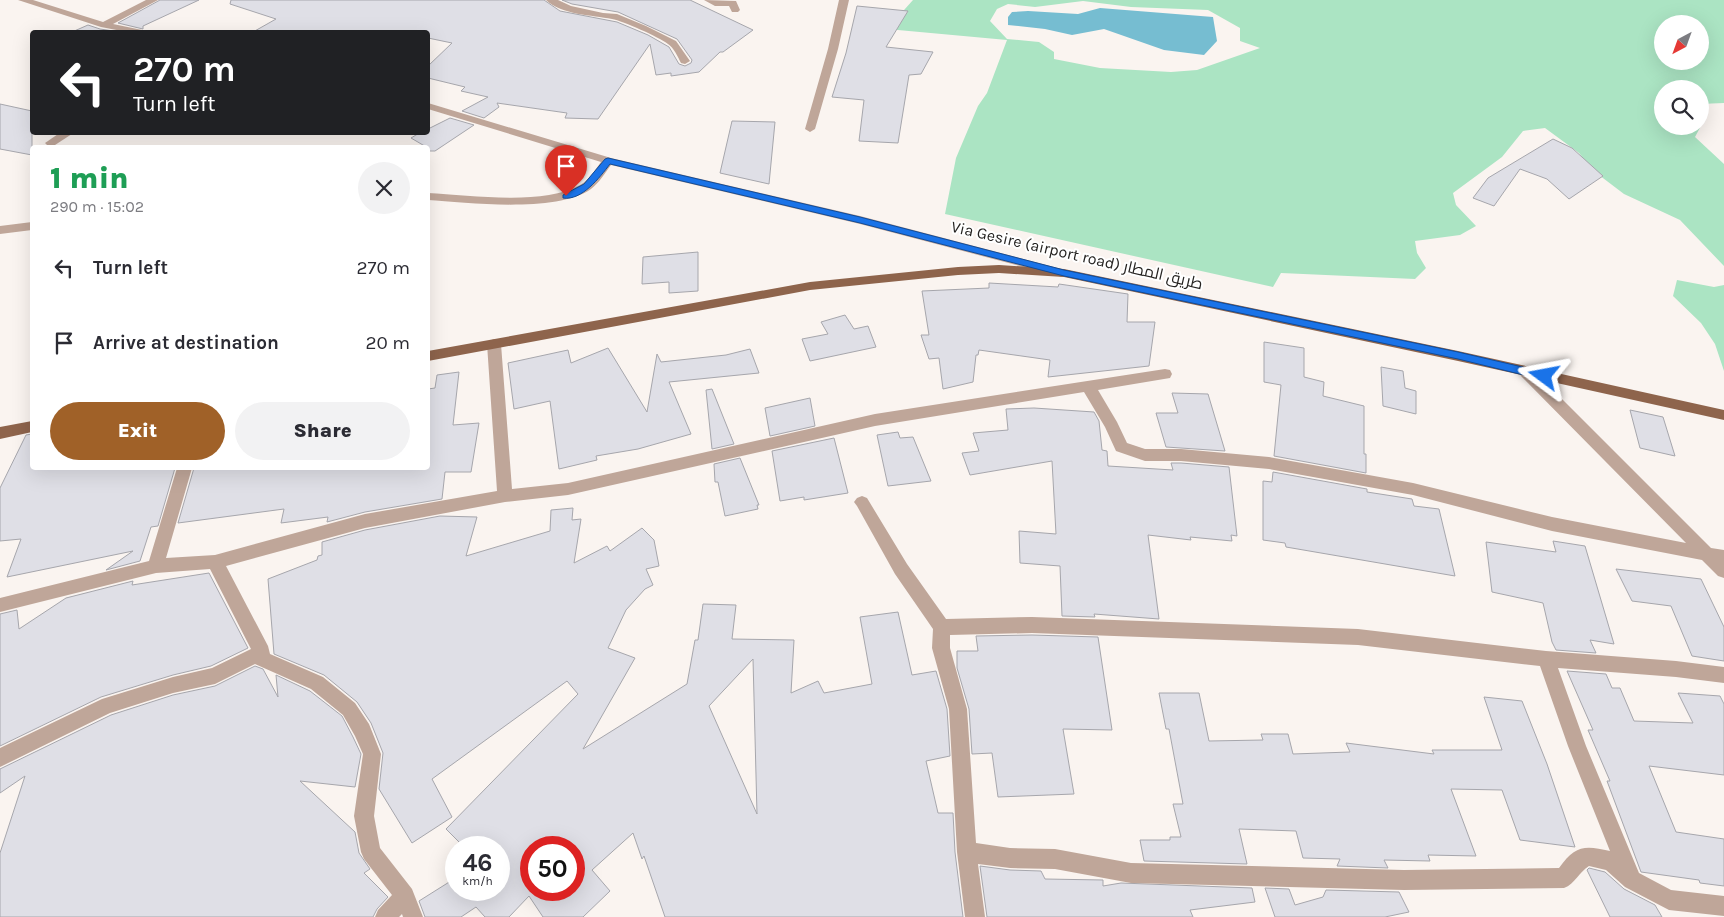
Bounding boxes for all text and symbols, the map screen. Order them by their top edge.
north arrow [1654,15,1709,70]
map controls [1654,15,1709,135]
text: 270 m [133,49,236,90]
icon: left [50,50,115,115]
button: search [1654,80,1709,135]
text: Turn left [133,91,216,117]
pin [545,145,587,196]
icon: arrive [552,152,580,180]
text: 1 min [50,160,129,196]
button: close [358,162,410,214]
text: 290 m · 15:02 [50,197,144,216]
street label: Via Gesire (airport road) طريق المطار [949,217,1205,294]
icon: left [50,254,78,282]
text: Turn left [93,257,168,279]
text: 270 m [357,257,410,279]
icon: arrive [50,329,78,357]
text: Arrive at destination [93,332,279,354]
text: 20 m [365,332,410,354]
position arrow [1517,349,1569,401]
button: Exit [50,402,225,460]
button: Share [235,402,410,460]
speed limit sign: 50 [520,836,585,901]
text: 46 [462,848,493,877]
text: km/h [462,874,493,888]

